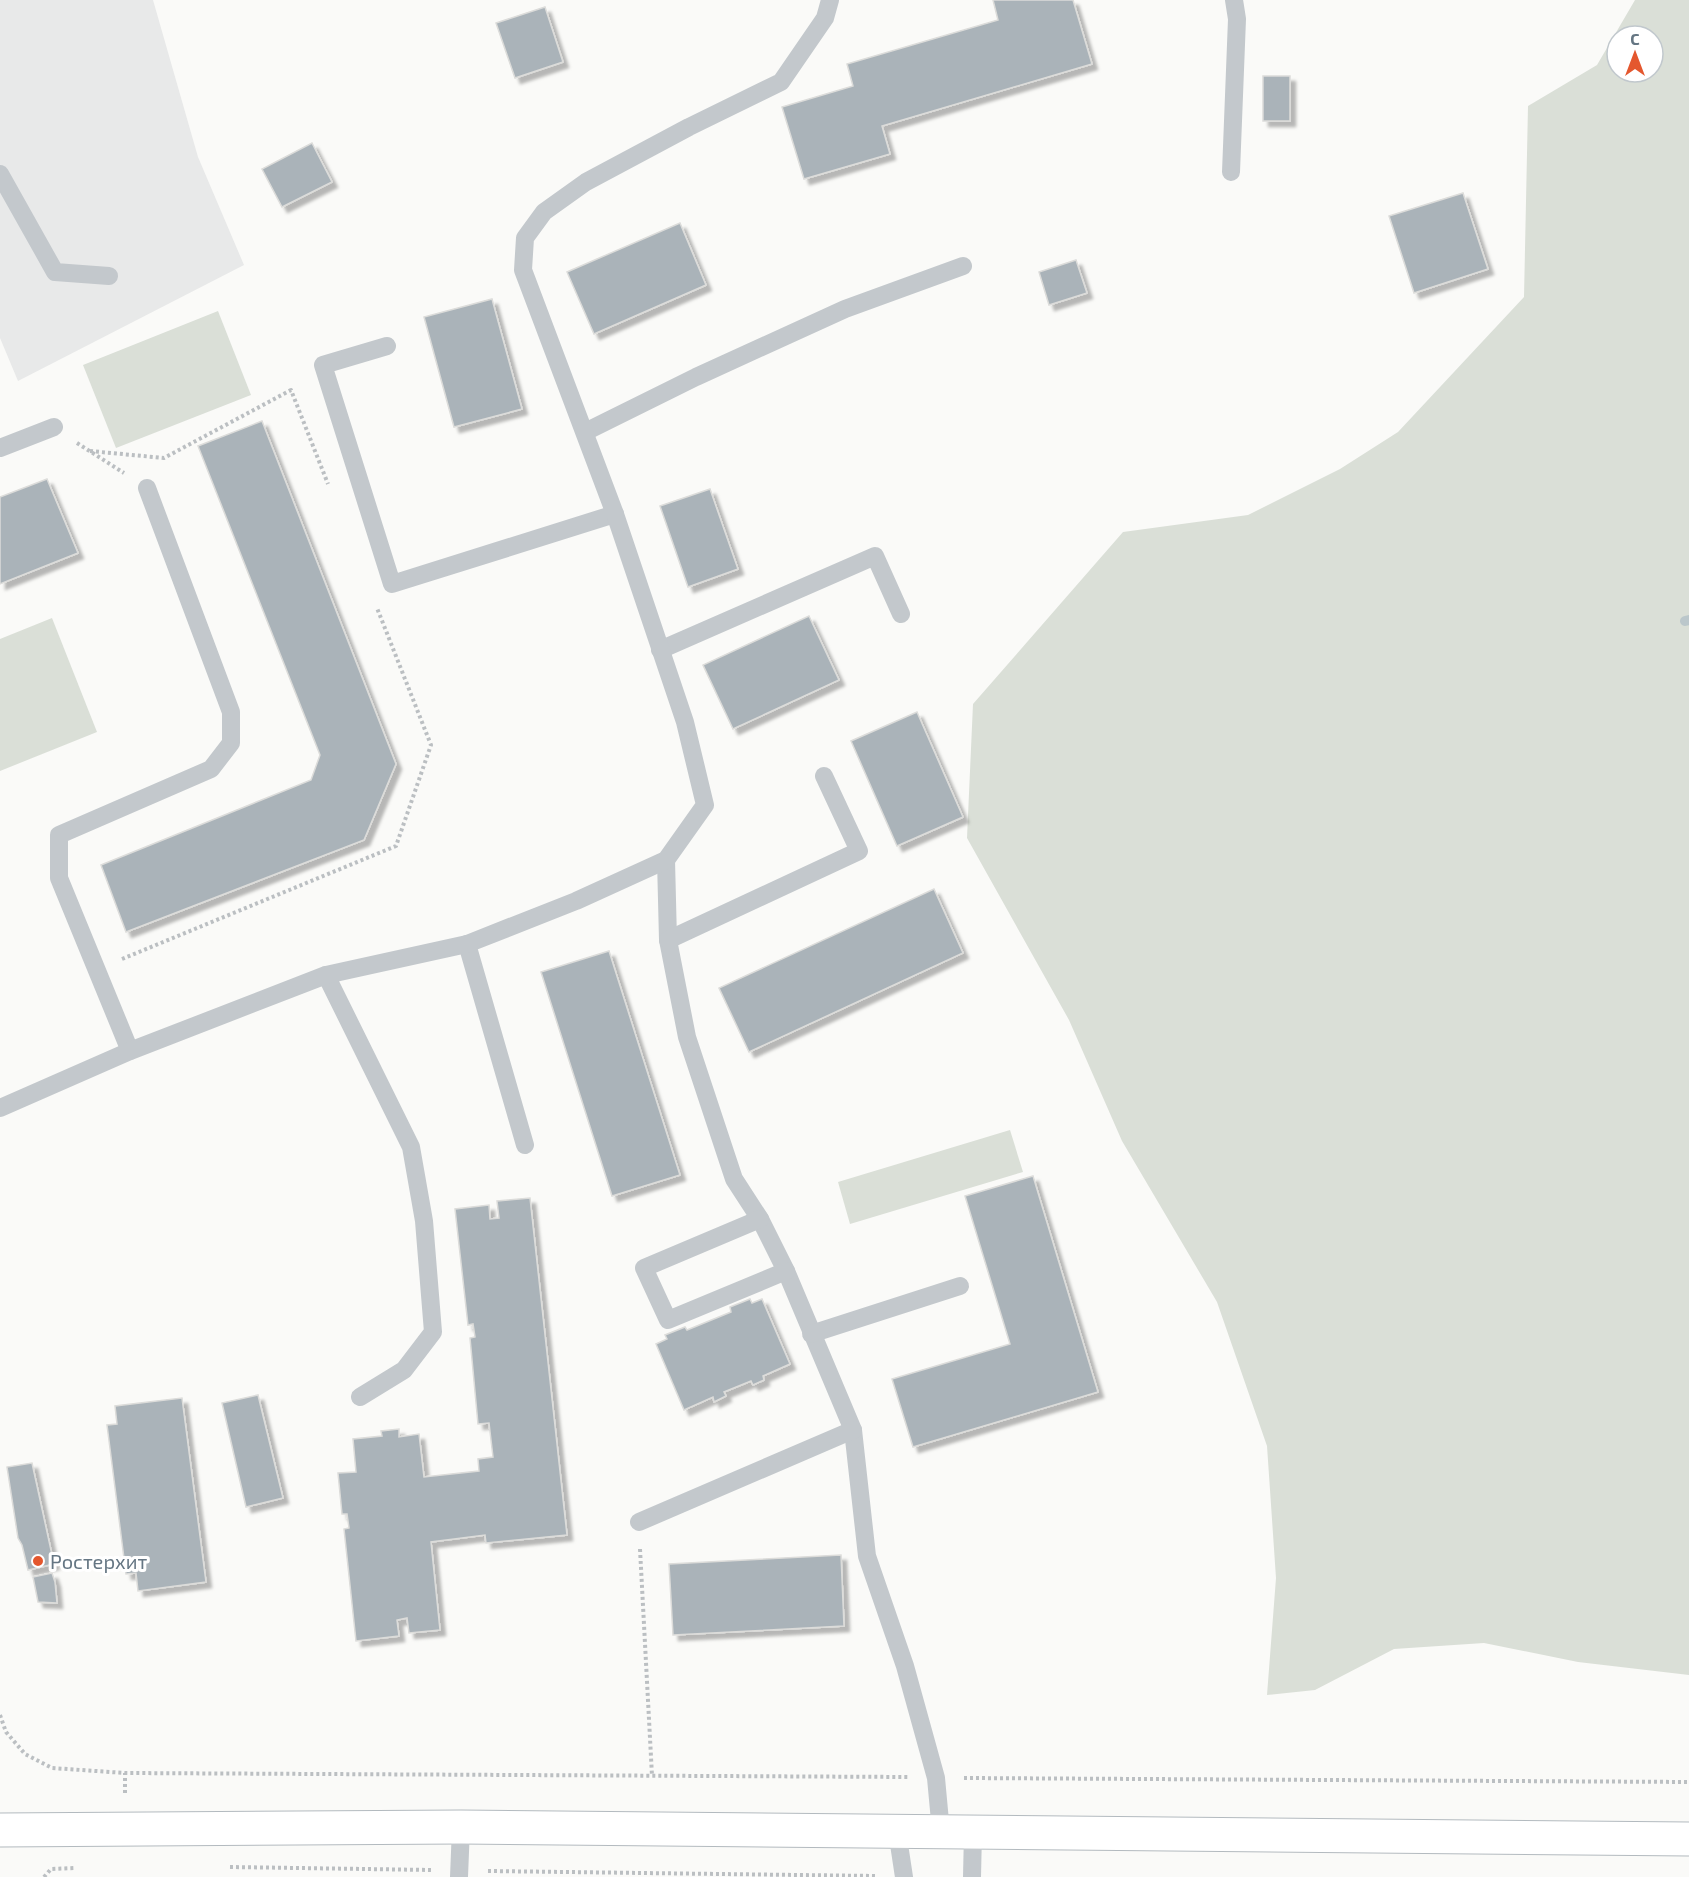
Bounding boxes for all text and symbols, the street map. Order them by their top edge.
north arrow [1605,24,1665,84]
text: С [1630,29,1640,48]
place label: Ростерхит [50,1549,147,1573]
marker: Ростерхит [31,1554,45,1568]

